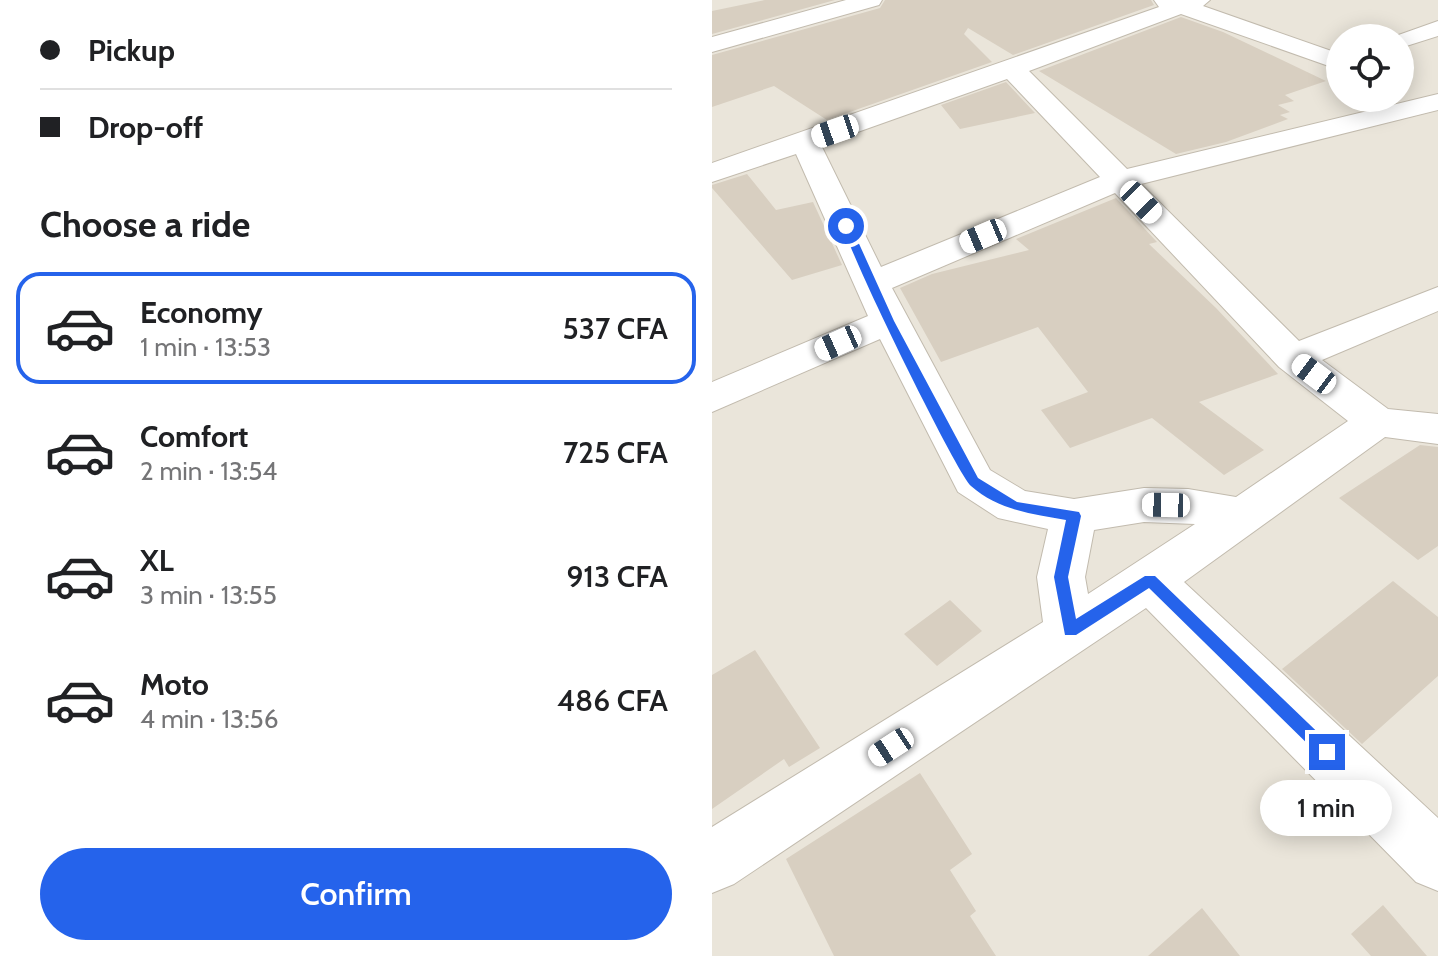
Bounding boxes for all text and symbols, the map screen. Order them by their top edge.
map controls [1326,24,1414,112]
button: locate [1326,24,1414,112]
text: Pickup [88,32,175,69]
text: Drop-off [88,109,203,146]
car [808,112,862,150]
car [1116,176,1166,228]
text: Choose a ride [40,202,250,246]
route start [828,208,864,244]
car [956,216,1010,256]
icon: car [44,292,116,364]
text: Economy [140,294,263,331]
text: 537 CFA [563,310,668,347]
car [811,322,865,364]
text: 1 min · 13:53 [140,331,271,363]
car [1288,350,1340,398]
icon: car [44,416,116,488]
text: Comfort [140,418,248,455]
text: 725 CFA [563,434,668,471]
text: 2 min · 13:54 [140,455,277,487]
car [1142,493,1190,517]
icon: car [44,540,116,612]
text: XL [140,542,174,579]
text: 913 CFA [566,558,668,595]
text: 3 min · 13:55 [140,579,277,611]
icon: car [44,664,116,736]
text: Moto [140,666,209,703]
text: 486 CFA [557,682,668,719]
text: 4 min · 13:56 [140,703,278,735]
car [864,724,918,770]
route end [1309,734,1345,770]
callout: 1 min [1261,780,1393,836]
text: 1 min [1297,792,1355,824]
button: Confirm [40,848,672,940]

